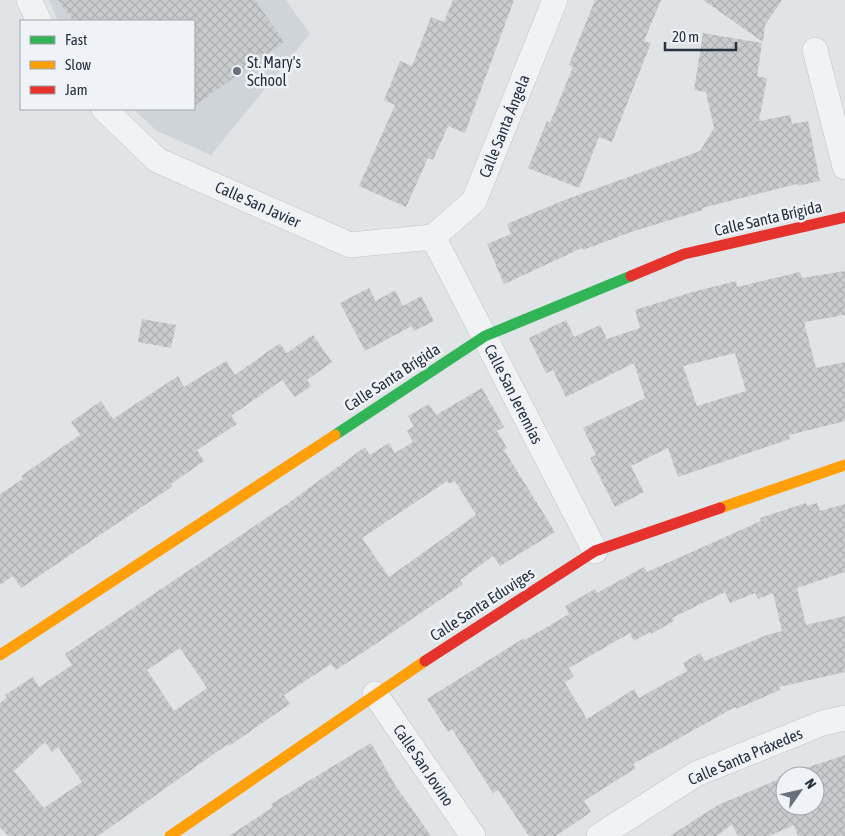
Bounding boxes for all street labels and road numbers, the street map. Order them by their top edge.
street label: Calle Santa Ángela [475,72,534,181]
street label: Calle San Javier [213,177,304,231]
street label: Calle Santa Brígida [712,197,824,240]
street label: Calle Santa Brígida [341,339,444,415]
street label: Calle San Jeremías [481,341,547,447]
street label: Calle Santa Eduviges [427,563,538,645]
street label: Calle San Jovino [390,721,458,809]
street label: Calle Santa Práxedes [685,724,805,788]

